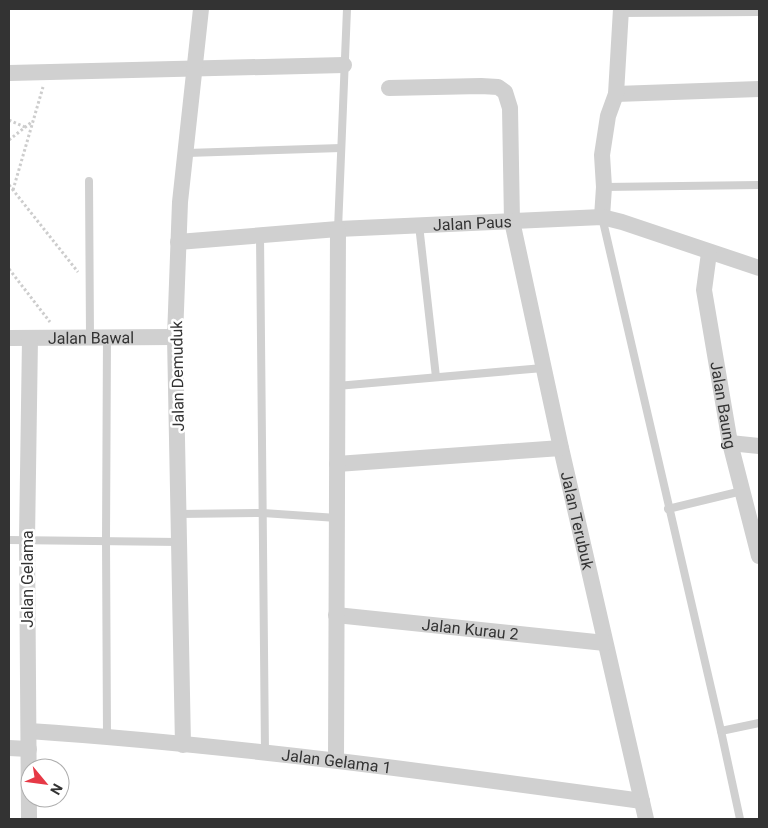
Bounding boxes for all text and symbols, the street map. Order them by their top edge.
street label: Jalan Paus [433,212,512,235]
street label: Jalan Demuduk [167,320,188,432]
street label: Jalan Bawal [48,328,134,348]
street label: Jalan Baung [706,360,740,451]
street label: Jalan Terubuk [557,470,598,572]
street label: Jalan Gelama [18,530,37,628]
street label: Jalan Kurau 2 [421,615,520,644]
street label: Jalan Gelama 1 [280,745,393,777]
north arrow [20,758,70,808]
text: N [47,781,66,798]

